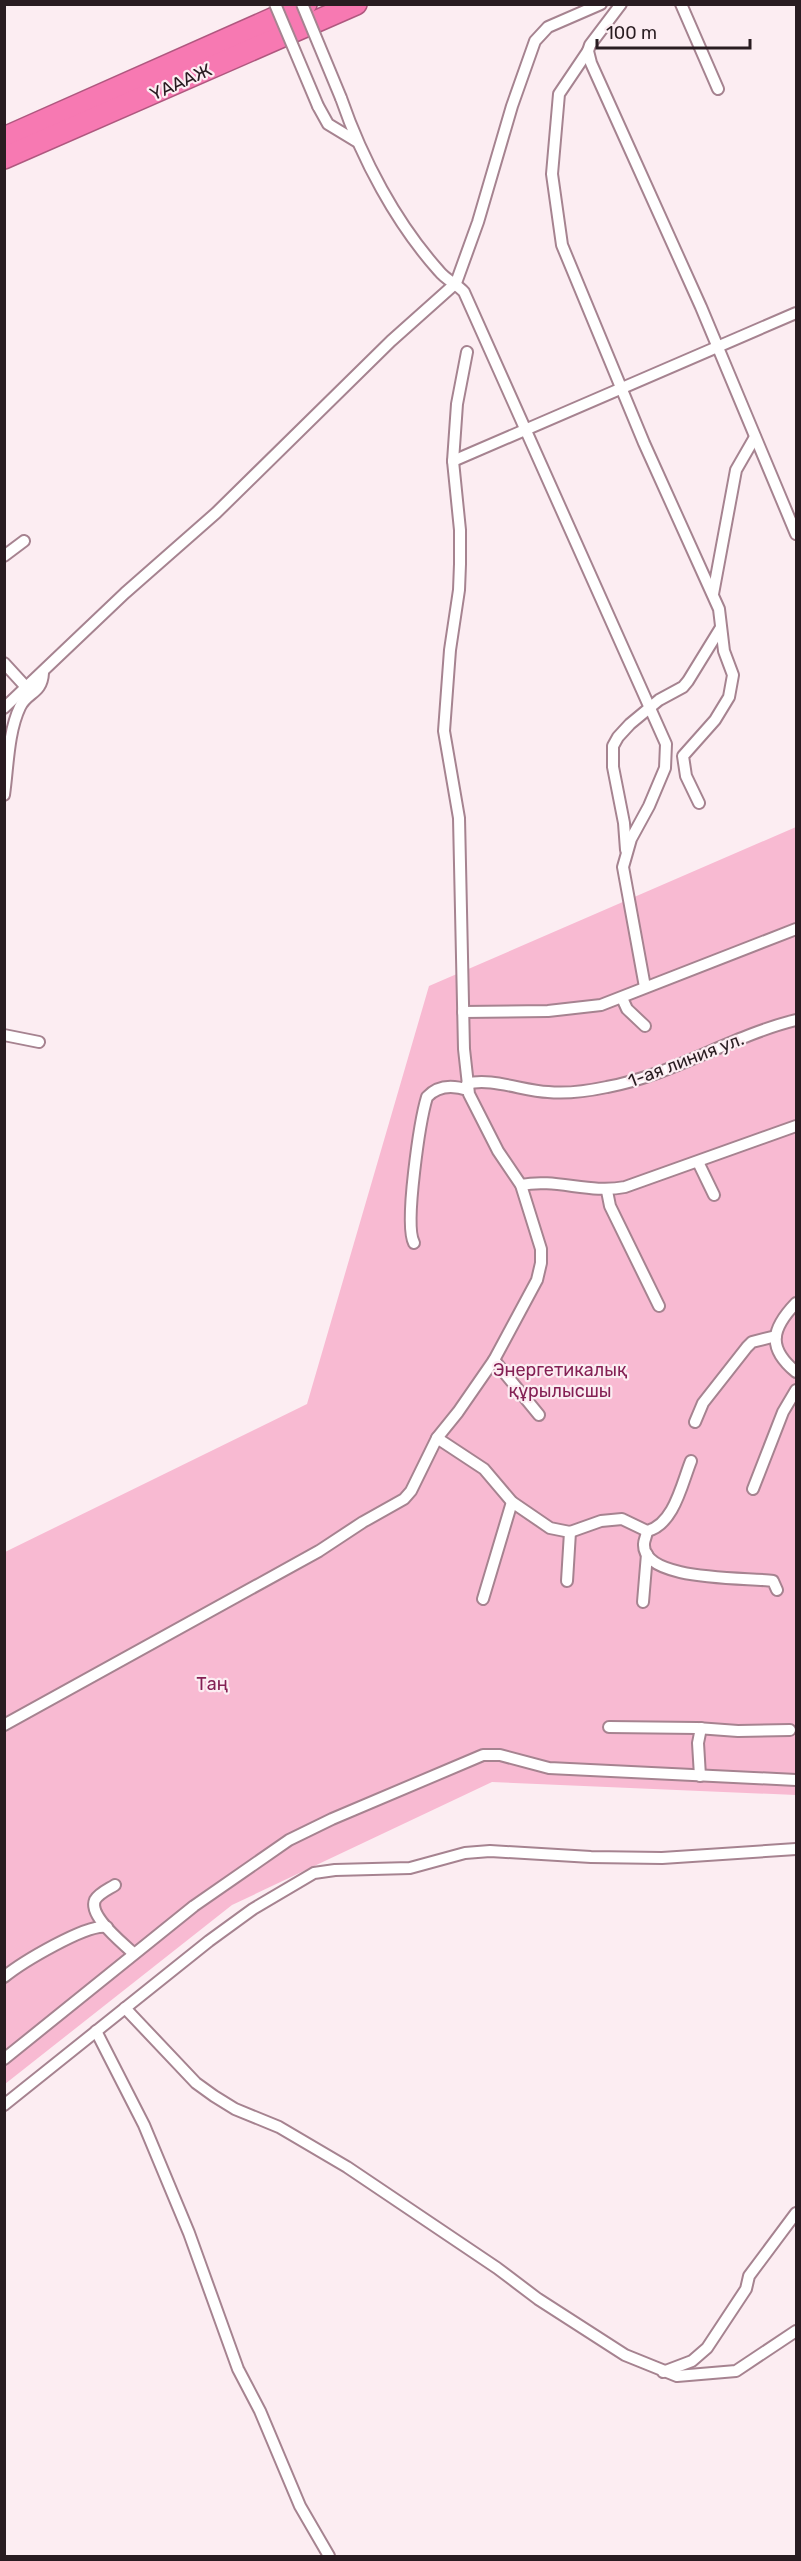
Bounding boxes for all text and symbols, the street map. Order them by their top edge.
scale bar [597,12,750,50]
text: 100 m [606,22,657,44]
street label: ҮАААЖ [147,59,215,105]
street label: 1-ая линия ул. [625,1028,747,1092]
park label: Энергетикалық құрылысшы [493,1359,628,1402]
park label: Таң [196,1673,228,1695]

